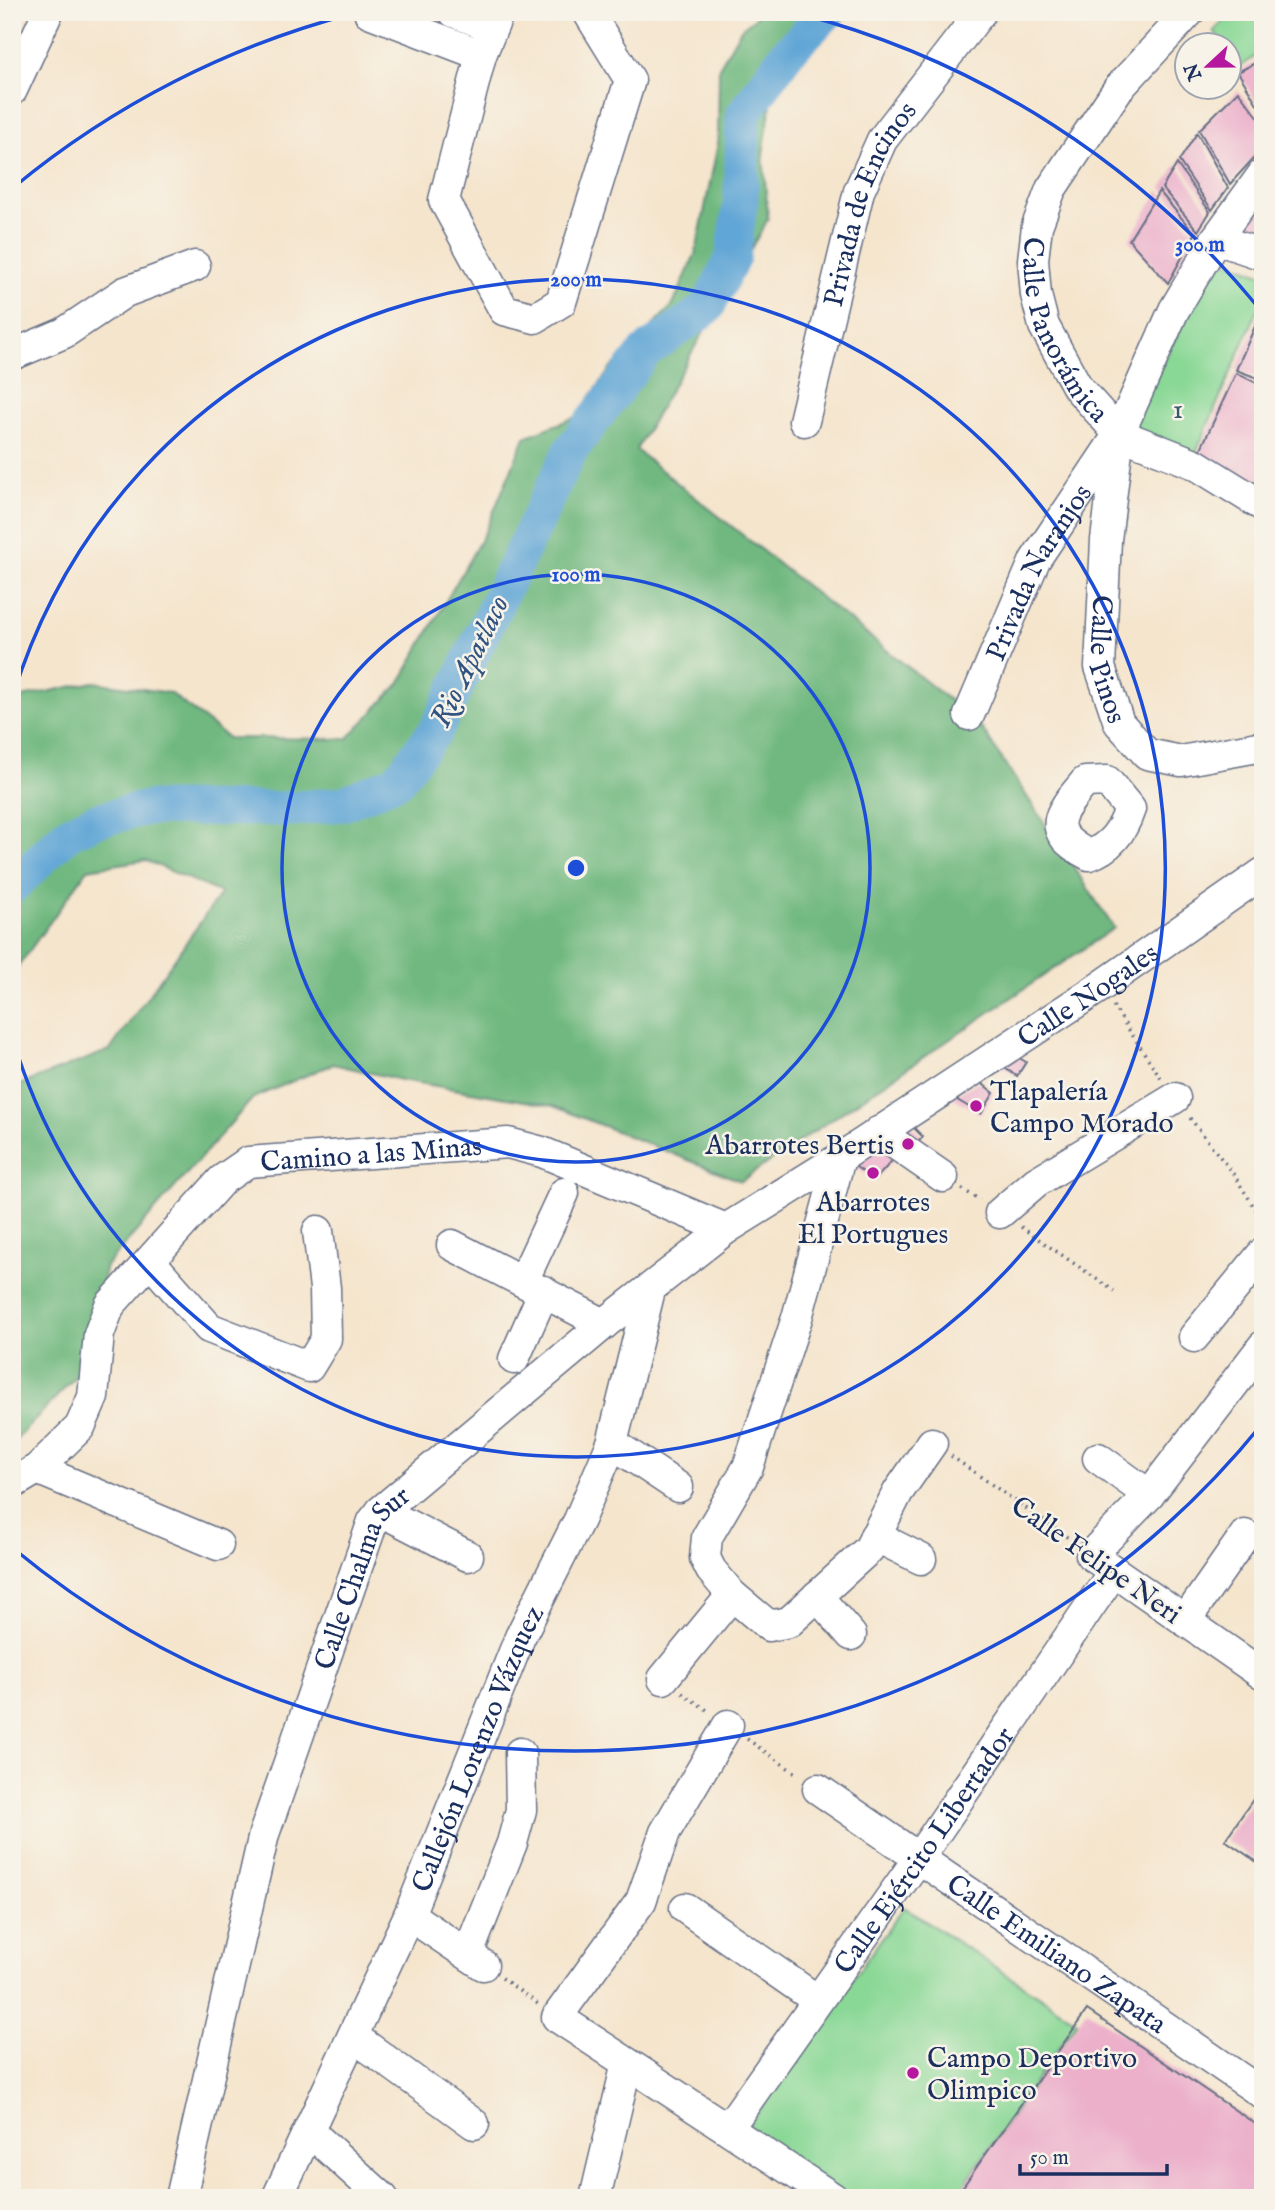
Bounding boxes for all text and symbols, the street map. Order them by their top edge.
north arrow [1174,32,1244,102]
text: N [1180,59,1209,85]
street label: Privada de Encinos [817,95,925,310]
text: 300 m [1175,232,1225,259]
street label: Calle Panorámica [1013,235,1116,431]
text: 200 m [550,267,602,294]
park label: 1 [1173,393,1183,428]
street label: Privada Naranjos [979,478,1101,667]
text: 100 m [551,562,601,589]
water label: Rio Apatlaco [423,590,519,734]
street label: Calle Pinos [1079,594,1133,728]
centre of rings [564,856,588,880]
street label: Calle Nogales [1012,937,1166,1056]
place label: Tlapalería Campo Morado [990,1075,1174,1142]
marker: Tlapalería Campo Morado [968,1098,984,1114]
place label: Abarrotes Bertis [704,1129,894,1164]
street label: Camino a las Minas [259,1130,483,1181]
marker: Abarrotes Bertis [900,1136,916,1152]
marker: Abarrotes El Portugues [865,1165,881,1181]
place label: Abarrotes El Portugues [798,1186,948,1253]
street label: Calle Chalma Sur [308,1479,418,1675]
street label: Calle Felipe Neri [1004,1489,1188,1633]
street label: Callejón Lorenzo Vázquez [405,1600,553,1898]
street label: Calle Ejército Libertador [827,1721,1023,1982]
street label: Calle Emiliano Zapata [939,1867,1173,2043]
place label: Campo Deportivo Olimpico [927,2042,1137,2109]
marker: Campo Deportivo Olimpico [905,2065,921,2081]
scale bar [1020,2133,1166,2177]
text: 50 m [1030,2145,1069,2172]

